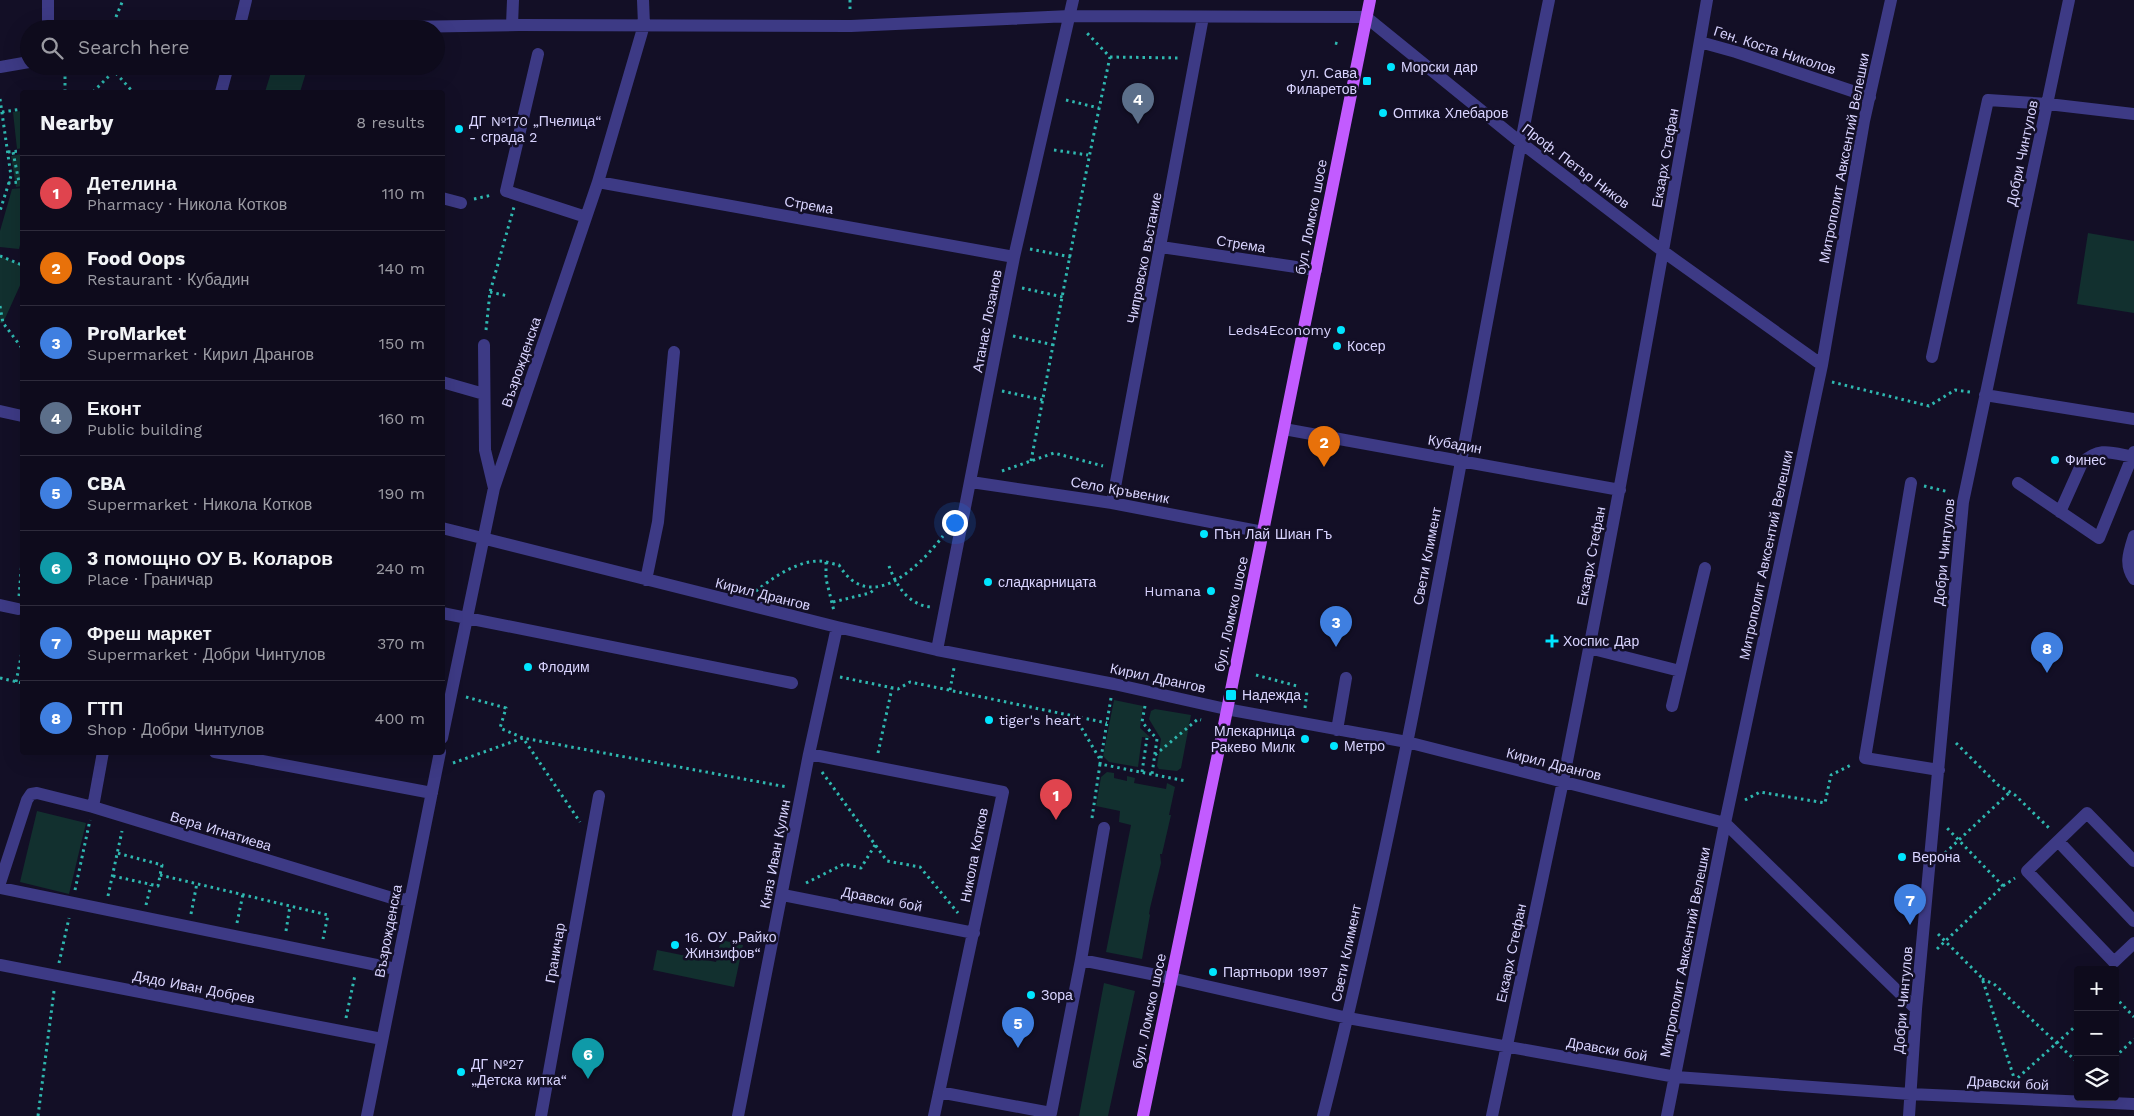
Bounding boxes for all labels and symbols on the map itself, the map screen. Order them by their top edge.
street label: Ген. Коста Николов [1712,23,1838,77]
street label: Митрополит Авксентий Велешки [1816,51,1872,265]
place label: Морски дар [1401,59,1478,75]
marker: Морски дар [1385,61,1397,73]
place label: ул. Сава Филаретов [1286,65,1357,97]
marker: ул. Сава Филаретов [1361,75,1373,87]
pin: 4 [1122,83,1154,124]
street label: Добри Чинтулов [2003,99,2041,207]
place label: Оптика Хлебаров [1393,105,1508,121]
marker: Оптика Хлебаров [1377,107,1389,119]
street label: Екзарх Стефан [1648,107,1682,209]
place label: ДГ №170 „Пчелица“ - сграда 2 [469,113,602,145]
street label: Проф. Петър Ников [1519,120,1633,212]
marker: ДГ №170 „Пчелица“ - сграда 2 [453,123,465,135]
street label: бул. Ломско шосе [1292,158,1330,276]
street label: Чипровско въстание [1123,191,1165,325]
street label: Стрема [783,193,835,217]
street label: Стрема [1215,232,1267,256]
street label: Атанас Лозанов [969,268,1005,374]
street label: Възрожденска [498,315,544,409]
place label: Leds4Economy [1228,322,1332,338]
marker: Leds4Economy [1335,324,1347,336]
place label: Косер [1347,338,1386,354]
marker: Косер [1331,340,1343,352]
pin: 2 [1308,426,1340,467]
street label: Кубадин [1427,431,1483,457]
street label: Митрополит Авксентий Велешки [1736,449,1796,661]
place label: Финес [2065,452,2106,468]
marker: Финес [2049,454,2061,466]
street label: Село Кръвеник [1069,473,1171,507]
street label: Добри Чинтулов [1930,498,1958,606]
street label: Свети Климент [1410,505,1444,606]
street label: Екзарх Стефан [1574,505,1608,607]
your location [942,510,968,536]
place label: Пън Лай Шиан Гъ [1214,526,1332,542]
marker: Пън Лай Шиан Гъ [1198,528,1210,540]
street label: бул. Ломско шосе [1211,555,1251,673]
street label: Кирил Дрангов [714,574,812,614]
place label: сладкарницата [998,574,1096,590]
marker: сладкарницата [982,576,994,588]
place label: Humana [1144,583,1201,599]
marker: Humana [1205,585,1217,597]
pin: 3 [1320,606,1352,647]
pin: 8 [2031,632,2063,673]
place label: Хоспис Дар [1563,633,1639,649]
marker: Хоспис Дар [1545,634,1559,648]
place label: Флодим [538,659,590,675]
street label: Кирил Дрангов [1109,660,1207,696]
marker: Флодим [522,661,534,673]
place label: Надежда [1242,687,1301,703]
marker: Надежда [1224,688,1238,702]
place label: tiger's heart [999,712,1081,728]
marker: tiger's heart [983,714,995,726]
place label: Млекарница Ракево Милк [1211,723,1296,755]
marker: Млекарница Ракево Милк [1299,733,1311,745]
place label: Метро [1344,738,1385,754]
marker: Метро [1328,740,1340,752]
street label: Кирил Дрангов [1505,744,1603,784]
pin: 1 [1040,779,1072,820]
street label: Княз Иван Кулин [757,798,793,910]
street label: Никола Котков [957,806,991,904]
street label: Вера Игнатиева [168,808,274,854]
street label: Митрополит Авксентий Велешки [1657,845,1713,1059]
place label: Верона [1912,849,1960,865]
marker: Верона [1896,851,1908,863]
street label: Възрожденска [371,883,405,979]
street label: Дравски бой [840,883,924,915]
pin: 7 [1894,884,1926,925]
street label: Свети Климент [1328,902,1364,1003]
street label: Екзарх Стефан [1493,902,1529,1004]
street label: Граничар [542,921,568,984]
place label: 16. ОУ „Райко Жинзифов“ [685,929,777,961]
marker: 16. ОУ „Райко Жинзифов“ [669,939,681,951]
street label: Добри Чинтулов [1890,946,1916,1054]
street label: бул. Ломско шосе [1129,952,1169,1070]
place label: Партньори 1997 [1223,964,1328,980]
marker: Партньори 1997 [1207,966,1219,978]
street label: Дядо Иван Добрев [132,967,256,1007]
place label: Зора [1041,987,1073,1003]
marker: Зора [1025,989,1037,1001]
pin: 5 [1002,1007,1034,1048]
street label: Дравски бой [1565,1034,1649,1064]
pin: 6 [572,1038,604,1079]
place label: ДГ №27 „Детска китка“ [471,1056,567,1088]
marker: ДГ №27 „Детска китка“ [455,1066,467,1078]
street label: Дравски бой [1967,1073,2049,1093]

